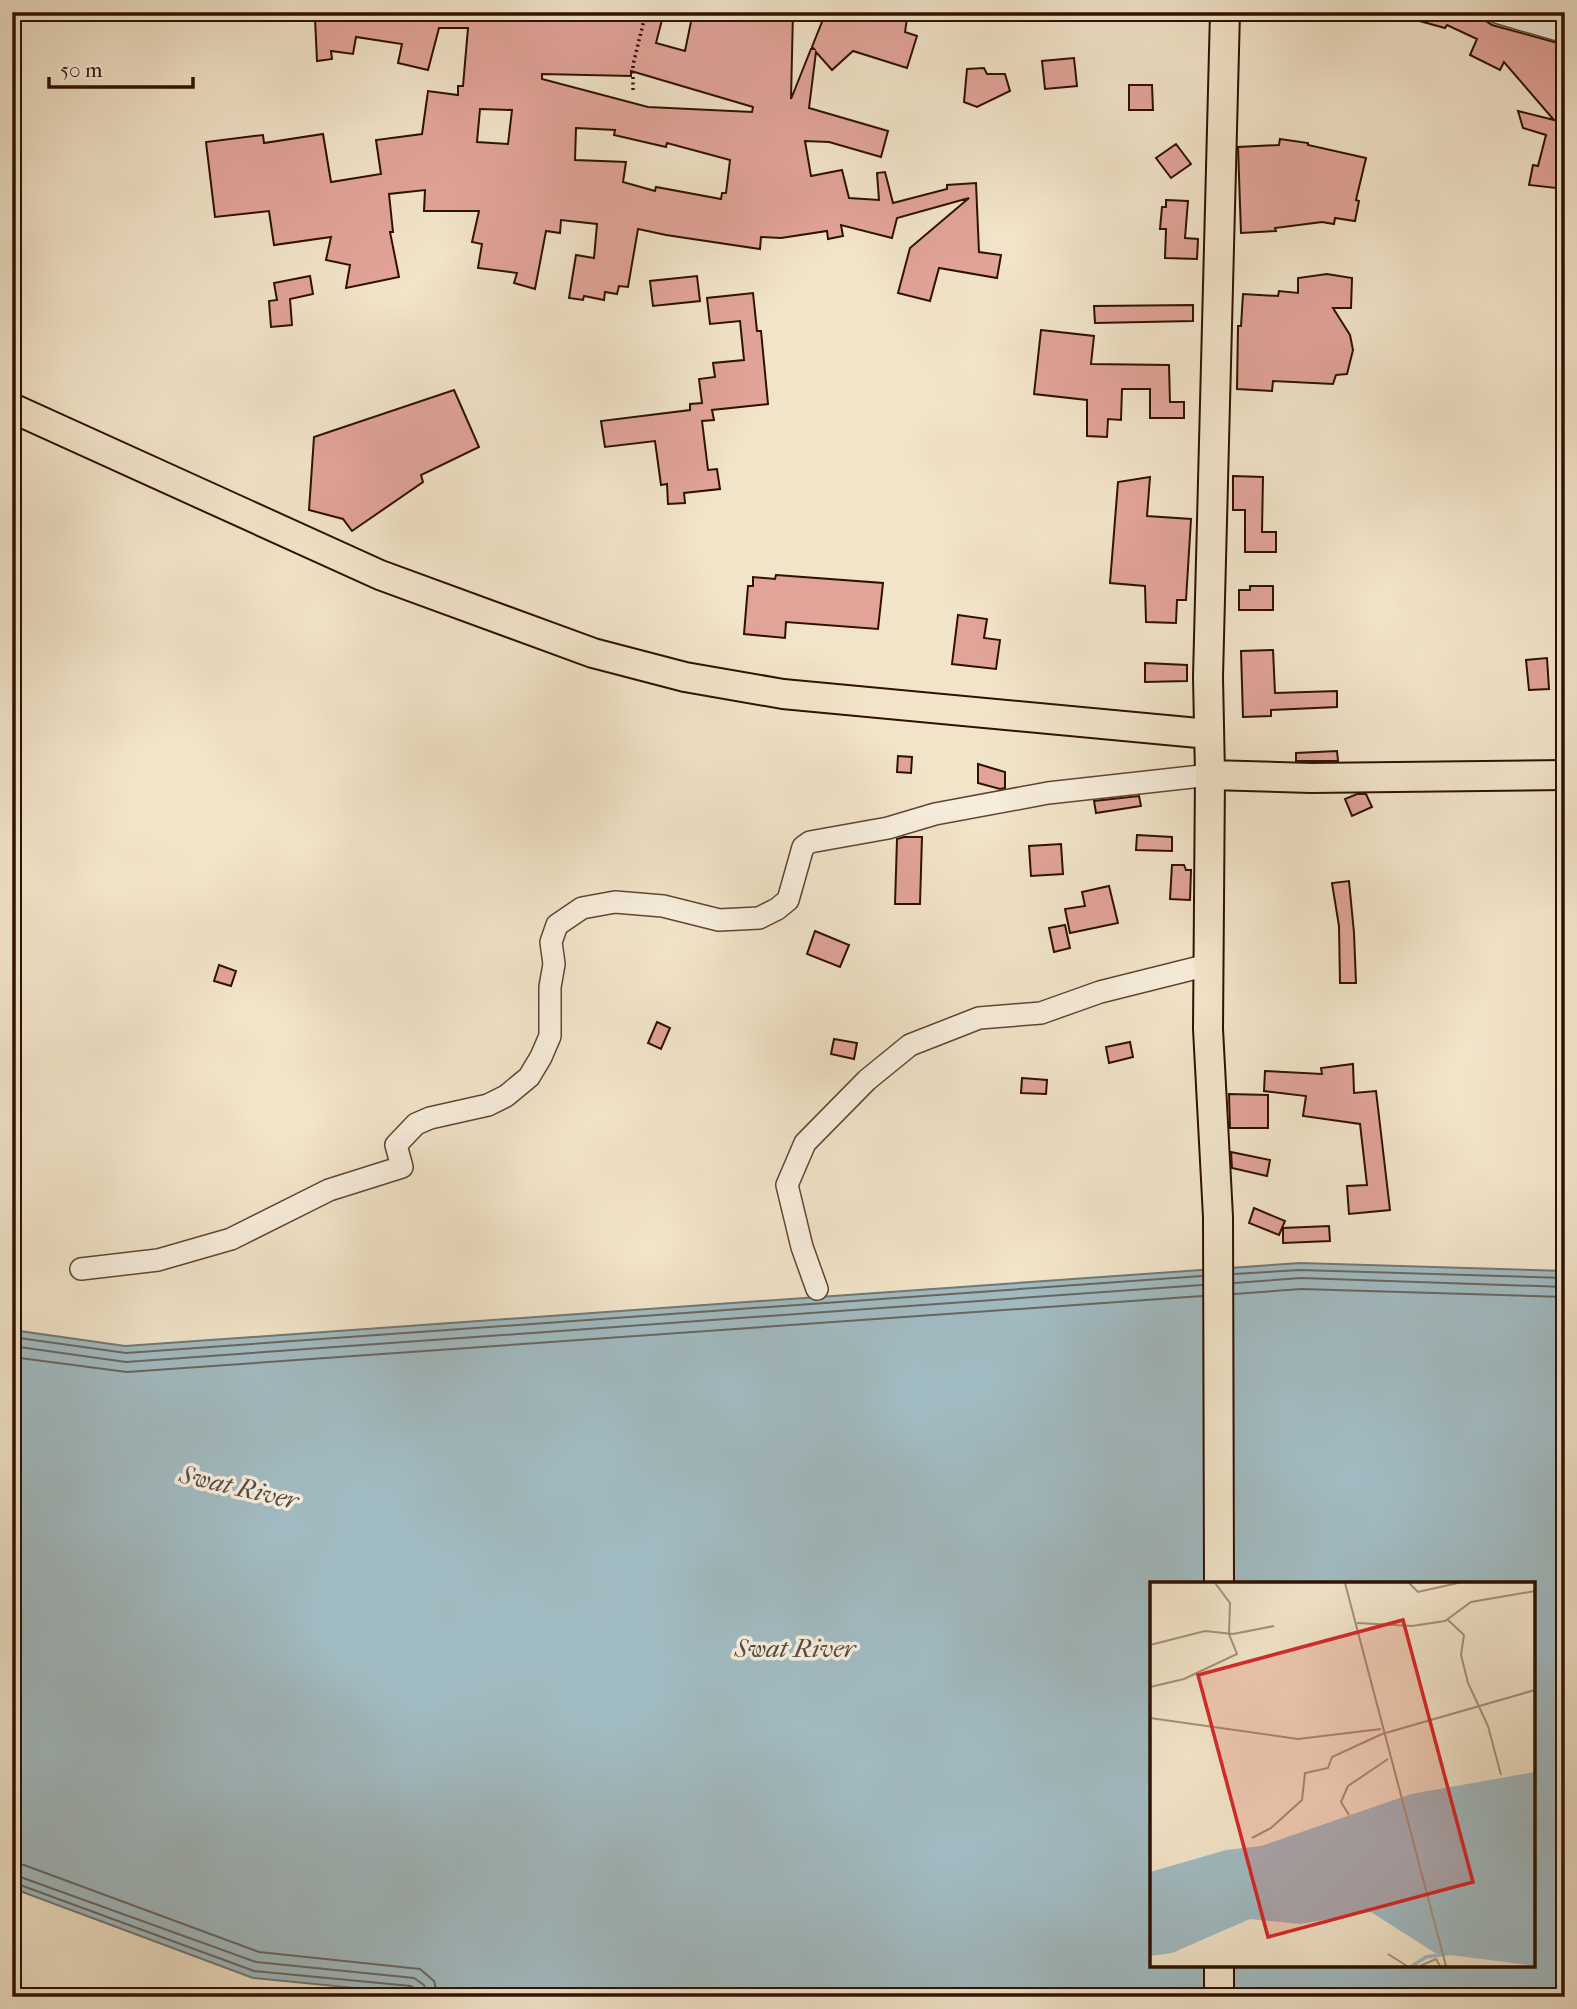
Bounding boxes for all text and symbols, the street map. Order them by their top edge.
scale bar [49,46,192,90]
text: 50 m [60,58,103,82]
water label: Swat River [176,1459,304,1517]
inset map [1150,1582,1535,1967]
water label: Swat River [734,1633,858,1664]

